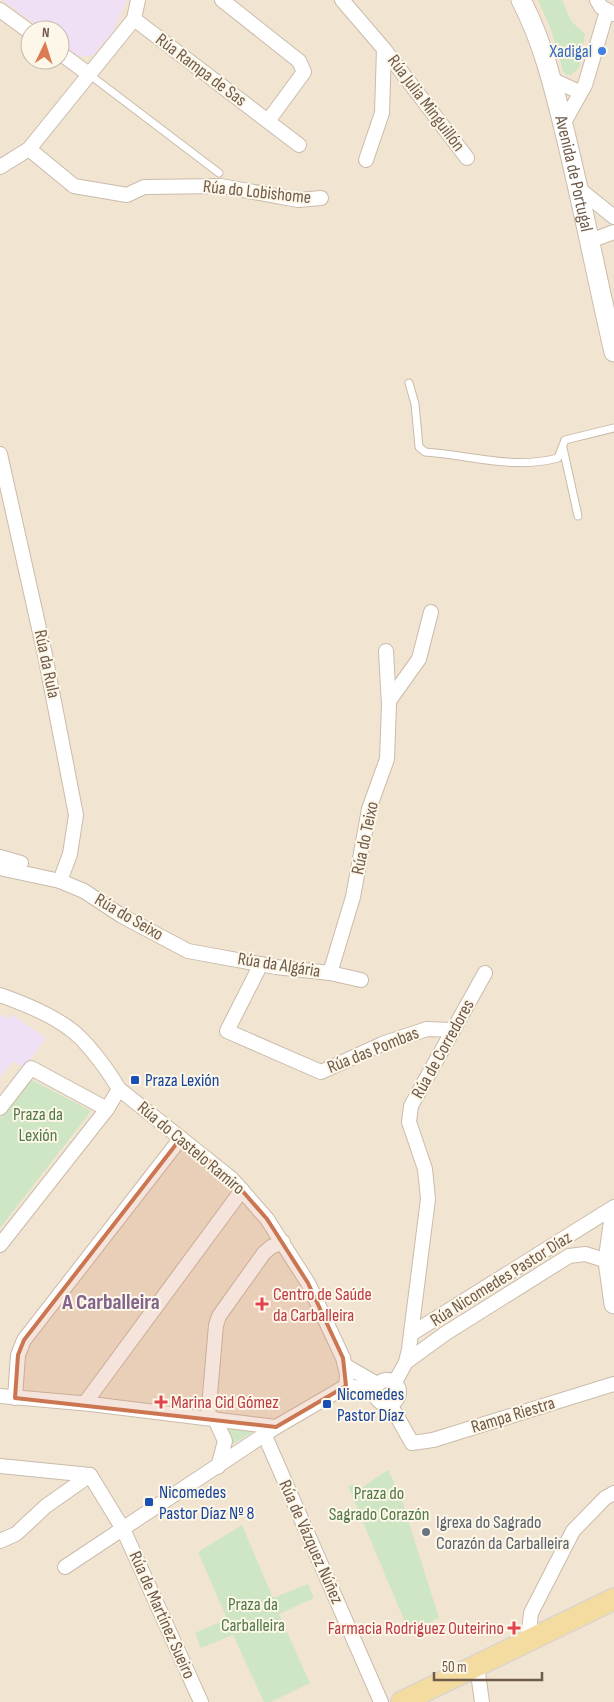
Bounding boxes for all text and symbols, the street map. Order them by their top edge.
north arrow [20,20,70,70]
text: N [42,24,50,41]
street label: Rúa Rampa de Sas [151,29,251,111]
place label: Xadigal [549,41,592,62]
marker: Xadigal [596,45,608,57]
street label: Rúa Julia Minguillón [383,51,469,155]
street label: Avenida de Portugal [550,112,598,233]
street label: Rúa do Lobishome [202,176,312,208]
street label: Rúa da Rula [30,628,64,700]
street label: Rúa do Teixo [347,800,383,876]
street label: Rúa do Seixo [91,889,167,945]
street label: Rúa da Algária [236,948,322,982]
street label: Rúa de Corredores [407,996,479,1102]
street label: Rúa das Pombas [324,1022,422,1078]
place label: Praza Lexión [145,1070,219,1091]
marker: Praza Lexión [129,1074,141,1086]
street label: Rúa do Castelo Ramiro [133,1097,249,1199]
park label: Praza da Lexión [13,1104,63,1146]
street label: Rúa Nicomedes Pastor Díaz [426,1227,576,1331]
place label: Centro de Saúde da Carballeira [273,1284,372,1326]
district label: A Carballeira [61,1289,160,1316]
marker: Centro de Saúde da Carballeira [255,1297,269,1311]
place label: Nicomedes Pastor Díaz [337,1384,405,1426]
place label: Marina Cid Gómez [171,1392,279,1413]
street label: Rampa Riestra [469,1392,557,1438]
marker: Marina Cid Gómez [155,1396,167,1408]
marker: Nicomedes Pastor Díaz [321,1398,333,1410]
street label: Rúa de Vázquez Núñez [274,1477,348,1608]
place label: Nicomedes Pastor Díaz Nº 8 [159,1482,255,1524]
park label: Praza do Sagrado Corazón [329,1483,429,1525]
marker: Nicomedes Pastor Díaz Nº 8 [143,1496,155,1508]
place label: Igrexa do Sagrado Corazón da Carballeira [436,1512,569,1554]
marker: Igrexa do Sagrado Corazón da Carballeira [420,1526,432,1538]
street label: Rúa de Martínez Sueiro [124,1548,200,1682]
park label: Praza da Carballeira [221,1594,285,1636]
place label: Farmacia Rodriguez Outeirino [328,1618,504,1639]
marker: Farmacia Rodriguez Outeirino [508,1622,520,1634]
scale bar [434,1650,542,1682]
text: 50 m [442,1658,467,1677]

